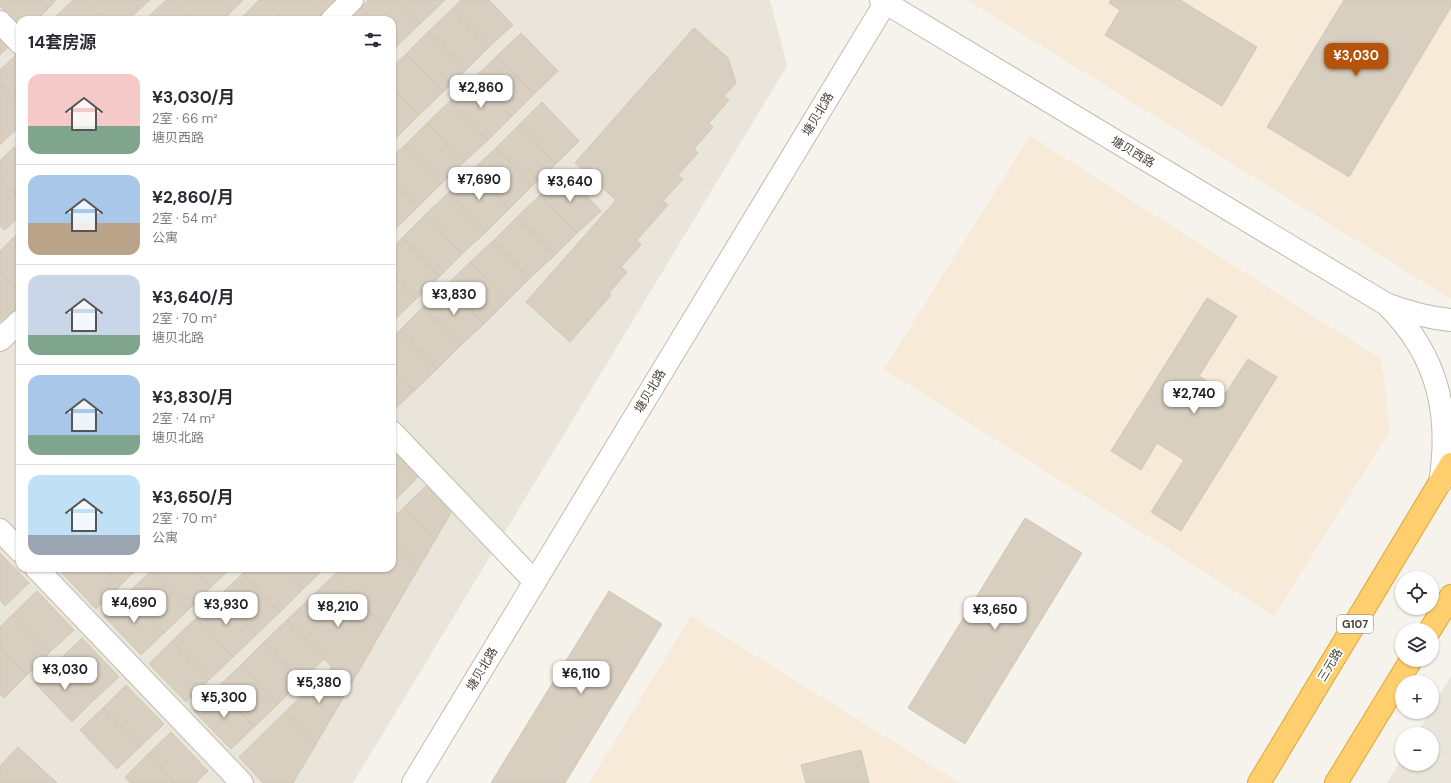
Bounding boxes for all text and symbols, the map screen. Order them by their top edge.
icon: filters [362,29,384,51]
text: 14套房源 [28,31,96,53]
pin: ¥3,030 [1323,43,1389,77]
text: ¥3,030 [1333,47,1379,64]
pin: ¥2,860 [448,75,514,109]
text: ¥2,860 [459,79,503,96]
text: ¥3,030/月 [152,86,235,108]
street label: 塘贝北路 [799,89,837,139]
icon: home [60,90,108,138]
text: 2室 · 66 m² [152,110,218,127]
text: 塘贝西路 [152,129,204,146]
street label: 塘贝西路 [1108,133,1158,171]
pin: ¥7,690 [446,167,512,201]
pin: ¥3,640 [537,169,603,203]
text: ¥7,690 [457,171,501,188]
text: ¥3,640 [547,173,593,190]
text: ¥2,860/月 [152,186,234,208]
icon: home [60,191,108,239]
text: 2室 · 54 m² [152,210,217,227]
text: 公寓 [152,229,178,246]
pin: ¥3,830 [421,282,487,316]
text: ¥3,640/月 [152,286,235,308]
text: ¥3,830 [432,286,476,303]
icon: home [60,291,108,339]
text: 2室 · 70 m² [152,310,217,327]
text: 塘贝北路 [152,329,204,346]
street label: 塘贝北路 [631,366,669,416]
pin: ¥2,740 [1161,381,1227,415]
text: ¥2,740 [1172,385,1216,402]
text: ¥3,830/月 [152,386,234,408]
icon: home [60,391,108,439]
text: 2室 · 74 m² [152,410,215,427]
text: 塘贝北路 [152,429,204,446]
text: ¥3,650/月 [152,486,234,508]
icon: home [60,491,108,539]
text: 2室 · 70 m² [152,510,217,527]
text: 公寓 [152,529,178,546]
map controls [1395,571,1439,771]
button: locate [1395,571,1439,615]
pin: ¥4,690 [101,590,167,624]
pin: ¥3,930 [193,592,259,626]
text: ¥4,690 [111,594,157,611]
pin: ¥8,210 [305,594,371,628]
text: ¥3,930 [204,596,248,613]
pin: ¥3,650 [962,597,1028,631]
text: ¥8,210 [317,598,359,615]
text: ¥3,650 [973,601,1017,618]
road number: G107 [1337,615,1373,633]
button: layers [1395,623,1439,667]
street label: 塘贝北路 [463,644,501,694]
street label: 三元路 [1314,645,1346,685]
pin: ¥3,030 [32,657,98,691]
text: ¥3,030 [42,661,88,678]
pin: ¥6,110 [548,661,614,695]
text: ¥6,110 [562,665,600,682]
pin: ¥5,380 [286,670,352,704]
text: ¥5,380 [297,674,341,691]
button: + [1395,675,1439,719]
pin: ¥5,300 [191,685,257,719]
text: ¥5,300 [201,689,247,706]
button: − [1395,727,1439,771]

